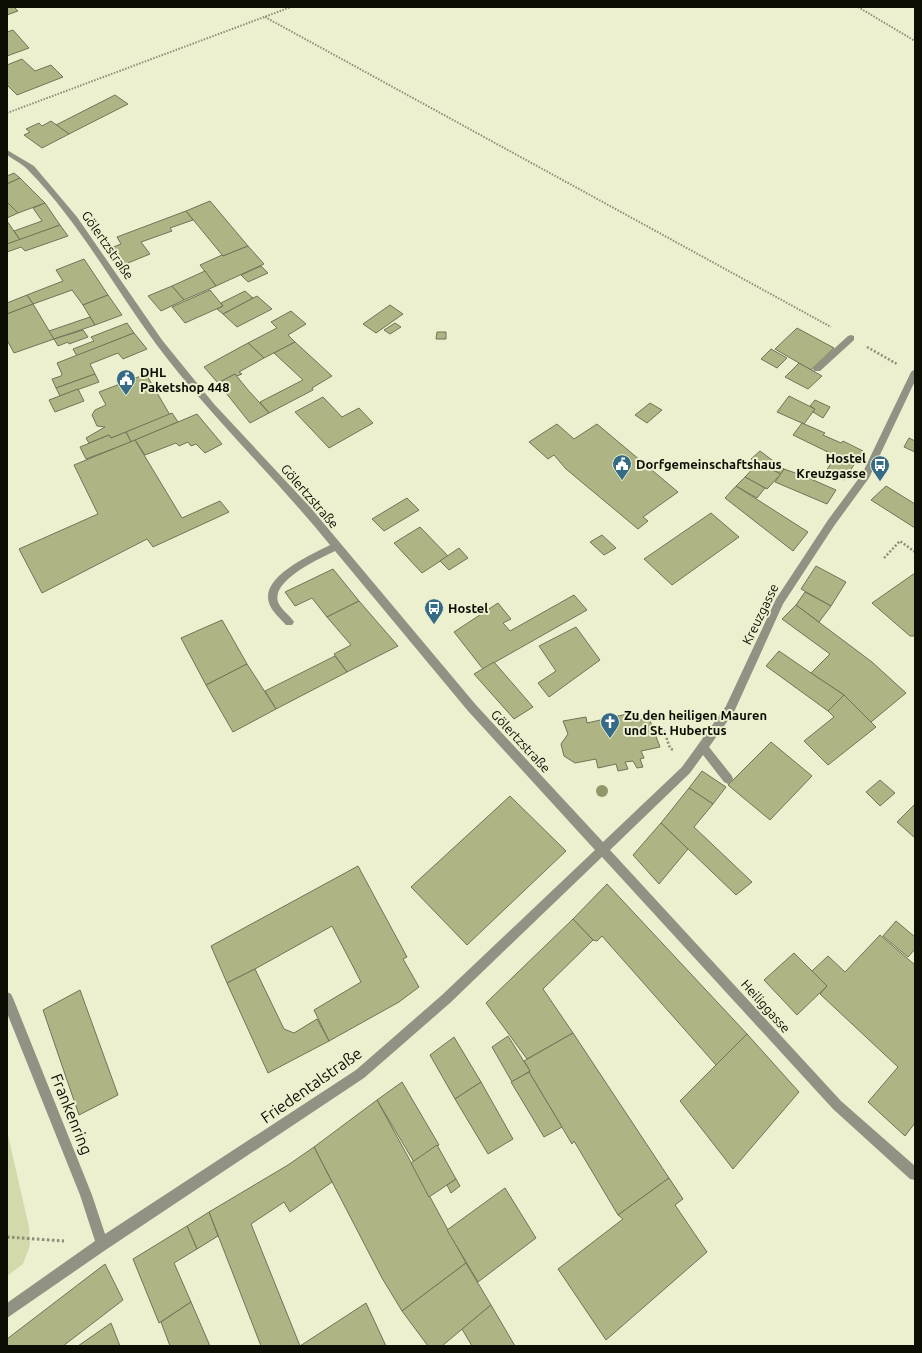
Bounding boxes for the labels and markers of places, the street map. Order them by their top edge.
place label: DHL Paketshop 448 [140,365,229,394]
public building icon: DHL Paketshop 448 [115,368,137,396]
place label: Hostel Kreuzgasse [796,451,866,480]
public building icon: Dorfgemeinschaftshaus [611,453,633,481]
bus stop icon: Hostel Kreuzgasse [869,454,891,482]
place label: Dorfgemeinschaftshaus [636,457,782,471]
bus stop icon: Hostel [423,597,445,625]
place label: Hostel [448,601,488,615]
place label: Zu den heiligen Mauren und St. Hubertus [624,708,767,737]
church icon: Zu den heiligen Mauren und St. Hubertus [599,711,621,739]

